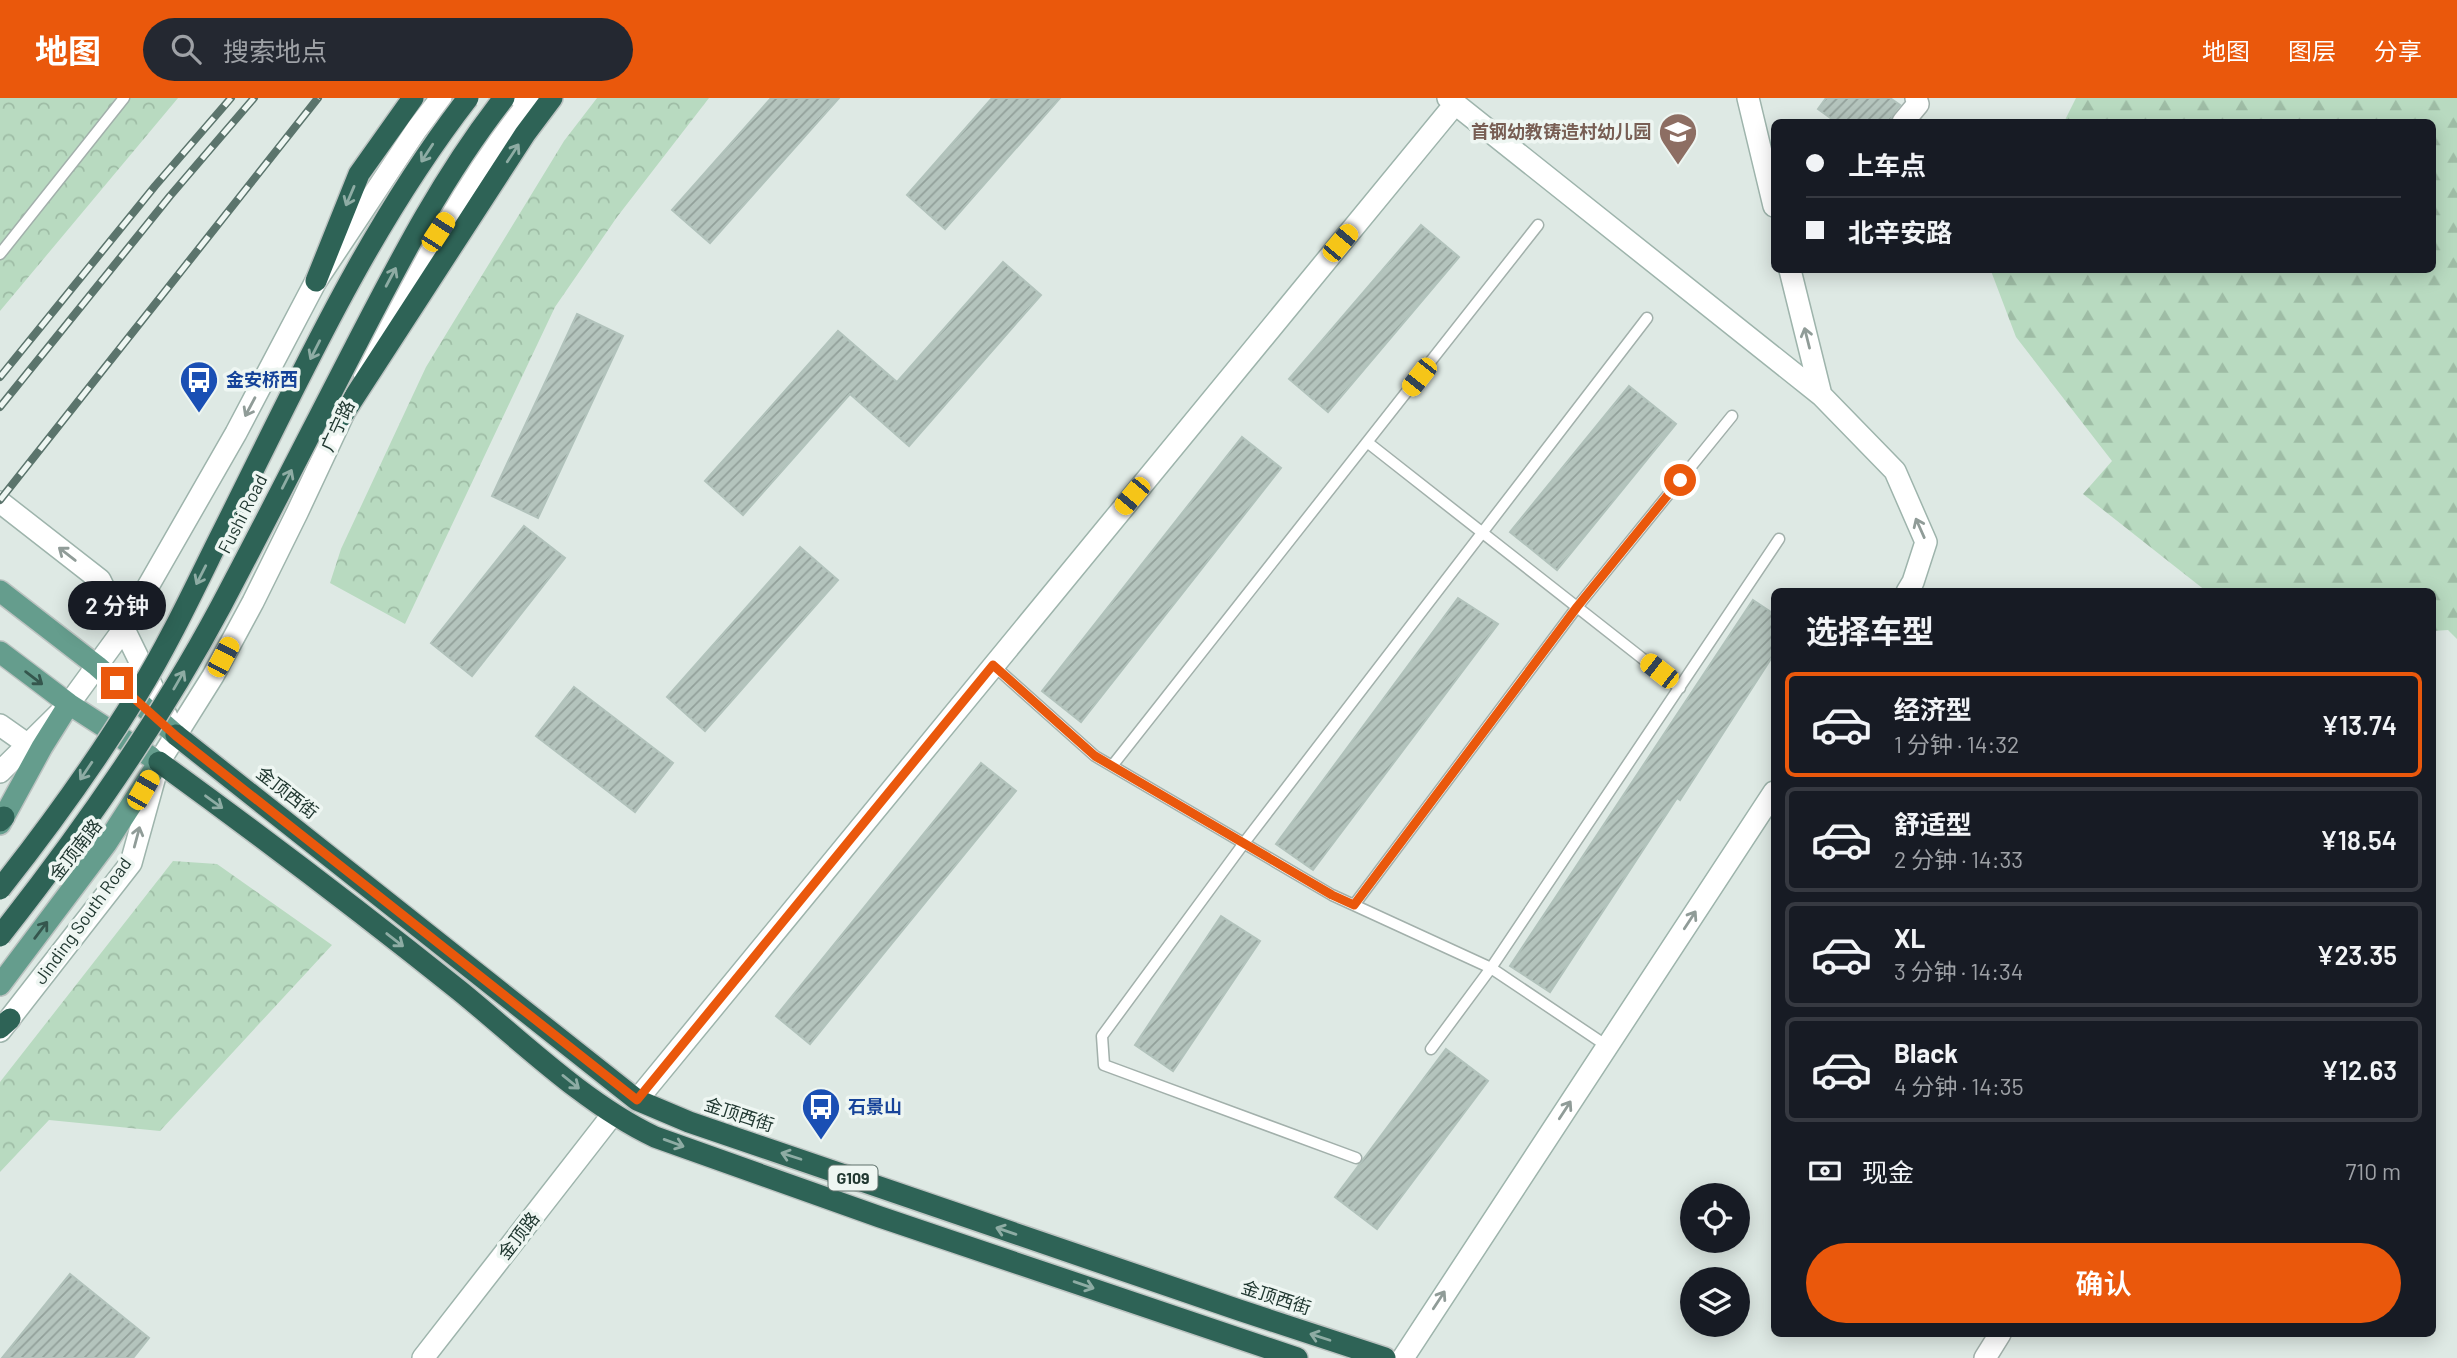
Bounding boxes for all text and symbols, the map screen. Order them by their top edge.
search box [143,18,633,81]
text: 地图 [35,30,101,70]
icon: search [167,30,205,68]
text: 搜索地点 [223,35,327,66]
text: 地图 [2202,36,2250,65]
text: 图层 [2288,36,2336,65]
text: 分享 [2374,36,2422,65]
school or university icon: 首钢幼教铸造村幼儿园 [1657,111,1699,166]
place label: 首钢幼教铸造村幼儿园 [1471,120,1651,142]
one-way arrow [420,142,434,162]
one-way arrow [506,144,520,164]
text: 上车点 [1848,149,1926,180]
one-way arrow [343,185,356,206]
car [418,209,459,255]
text: 北辛安路 [1848,216,1952,247]
car [1319,220,1362,266]
one-way arrow [385,267,398,288]
one-way arrow [1800,327,1813,350]
one-way arrow [308,339,322,360]
car [1398,354,1441,400]
bus stop icon: 金安桥西 [178,359,220,414]
place label: 金安桥西 [226,368,298,390]
one-way arrow [243,396,256,417]
street label: 广宁路 [316,396,358,455]
route start [1664,464,1696,496]
one-way arrow [280,469,294,490]
street label: Fushi Road [213,470,271,557]
car [1111,473,1154,519]
one-way arrow [1913,518,1926,540]
one-way arrow [58,546,77,561]
one-way arrow [194,564,208,585]
callout: 2 分钟 [68,582,166,630]
text: 2 分钟 [85,591,149,619]
text: 选择车型 [1806,611,1934,649]
car [204,634,243,680]
car [1636,650,1683,692]
route end [101,667,133,699]
one-way arrow [25,670,44,685]
one-way arrow [172,670,186,690]
icon: car [1810,693,1873,756]
text: 经济型 [1894,693,1972,724]
text: ¥13.74 [2321,709,2397,740]
text: 1 分钟 · 14:32 [1894,730,2019,758]
one-way arrow [79,760,93,780]
street label: 金顶西街 [252,761,323,823]
car [124,767,163,813]
one-way arrow [204,795,223,809]
icon: car [1810,808,1873,871]
text: 舒适型 [1894,808,1972,839]
street label: 金顶南路 [44,814,106,885]
text: ¥18.54 [2320,824,2397,855]
one-way arrow [132,826,145,848]
text: 2 分钟 · 14:33 [1894,845,2023,873]
street label: Jinding South Road [29,853,136,988]
one-way arrow [1683,911,1697,931]
one-way arrow [33,921,48,940]
text: XL [1894,922,1925,953]
icon: car [1810,923,1873,986]
one-way arrow [385,933,403,948]
text: ¥23.35 [2317,939,2397,970]
text: 3 分钟 · 14:34 [1894,957,2024,985]
text: Black [1894,1037,1958,1068]
icon: car [1810,1038,1873,1101]
text: ¥12.63 [2321,1054,2397,1085]
text: 4 分钟 · 14:35 [1894,1072,2024,1100]
one-way arrow [562,1074,580,1089]
bus stop icon: 石景山 [800,1086,842,1141]
street label: 金顶西街 [702,1092,777,1136]
place label: 石景山 [848,1095,902,1117]
one-way arrow [1558,1101,1572,1121]
one-way arrow [663,1138,685,1150]
one-way arrow [780,1149,802,1162]
icon: cash [1806,1152,1844,1190]
text: 现金 [1862,1156,1914,1187]
text: 710 m [2345,1157,2401,1185]
road number: G109 [828,1166,878,1190]
map controls [1680,1183,1750,1337]
button: locate [1680,1183,1750,1253]
street label: 金顶路 [493,1207,544,1263]
one-way arrow [995,1224,1017,1236]
button: 确认 [1806,1243,2401,1323]
button: layers [1680,1267,1750,1337]
street label: 金顶西街 [1239,1275,1314,1319]
one-way arrow [1072,1280,1094,1292]
one-way arrow [1433,1291,1447,1311]
one-way arrow [1310,1330,1332,1342]

